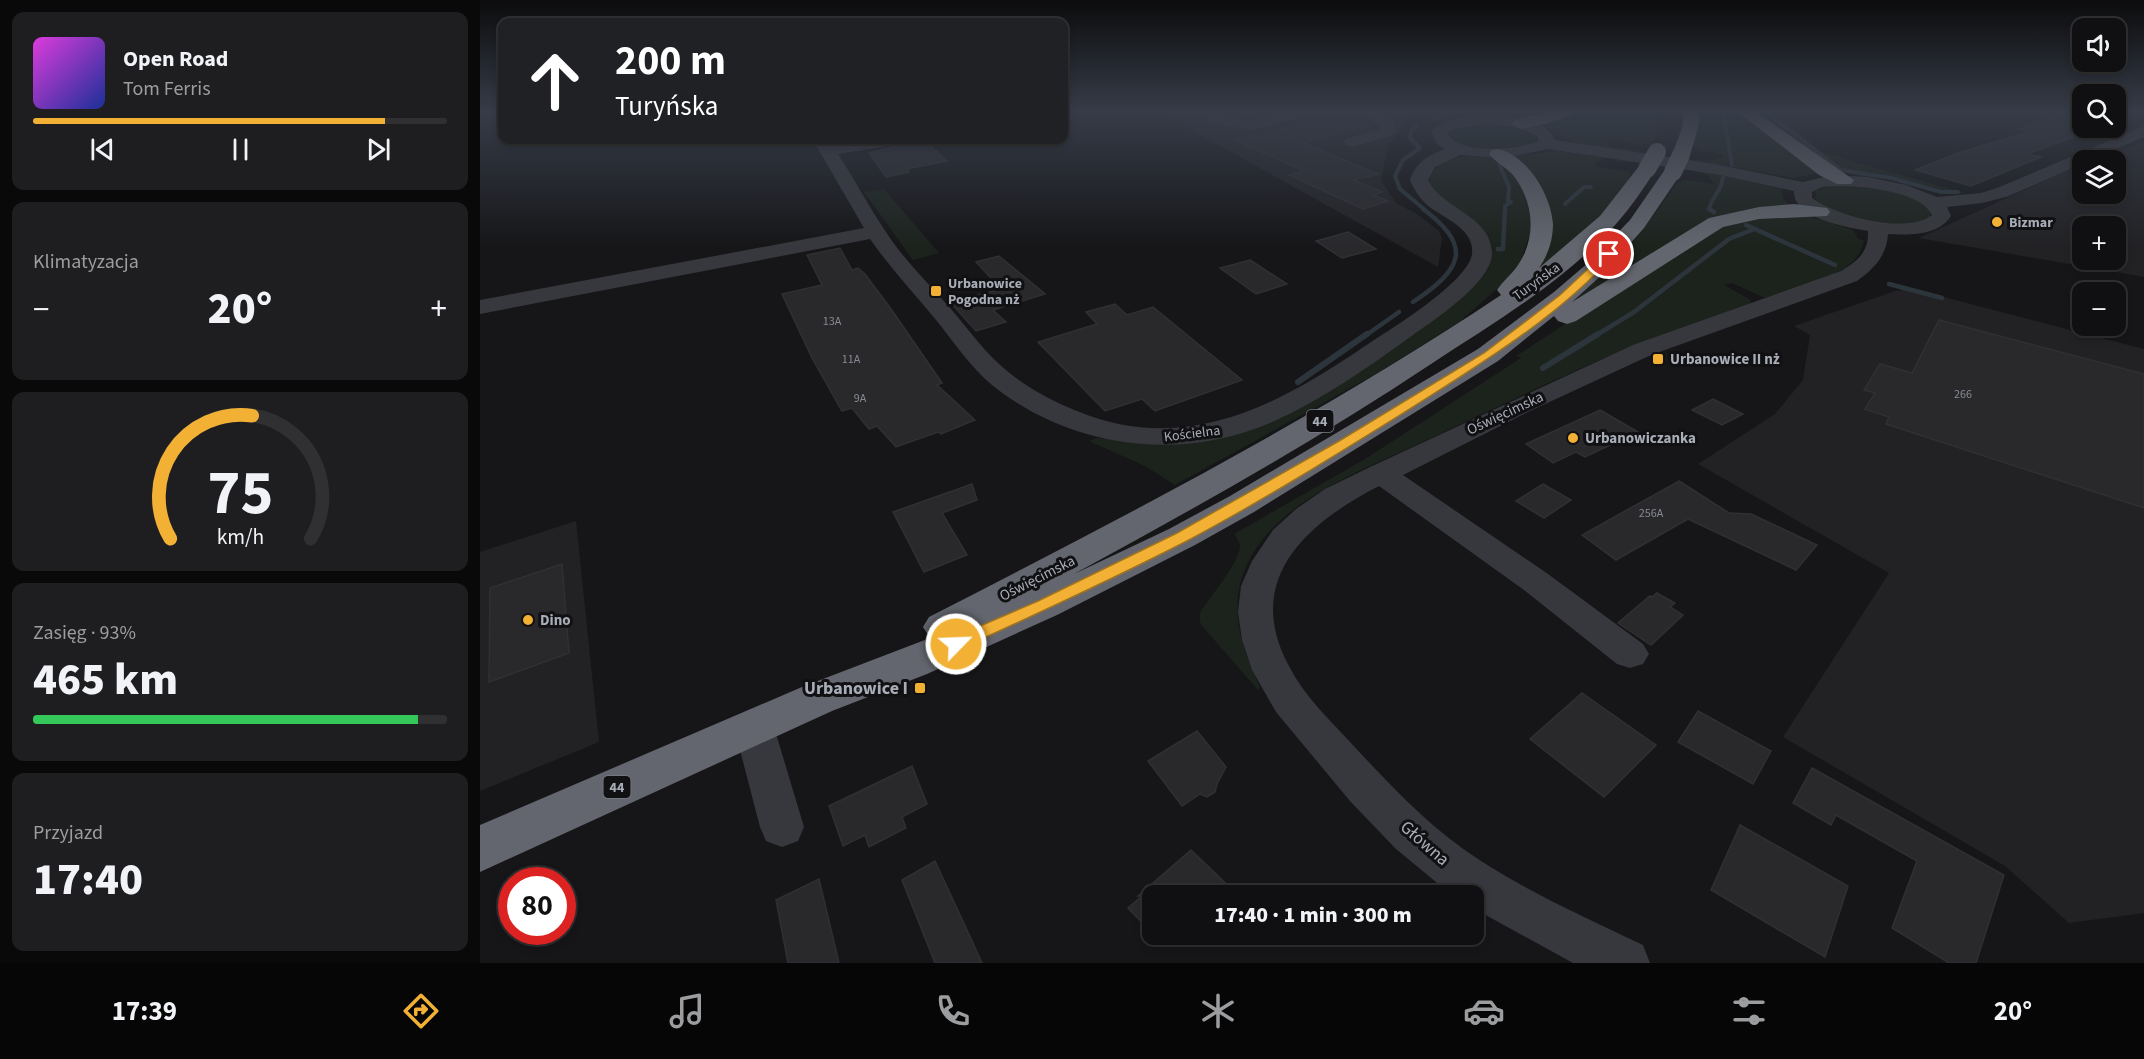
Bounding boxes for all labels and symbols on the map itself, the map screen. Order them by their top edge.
place label: Bizmar [2009,213,2053,233]
marker: Bizmar [1990,215,2004,229]
pin [1583,228,1634,279]
street label: Turyńska [1509,258,1564,306]
place label: Urbanowice Pogodna nż [948,274,1022,310]
marker: Urbanowice Pogodna nż [929,284,943,298]
house number: 13A [823,313,842,330]
place label: Urbanowice II nż [1670,349,1780,370]
house number: 11A [842,351,861,368]
marker: Urbanowice II nż [1651,352,1665,366]
house number: 266 [1954,386,1972,403]
street label: Oświęcimska [1464,387,1547,440]
house number: 9A [854,390,867,407]
road number: 44 [1306,410,1334,432]
street label: Kościelna [1163,421,1221,447]
place label: Urbanowiczanka [1585,428,1696,449]
marker: Urbanowiczanka [1566,431,1580,445]
house number: 256A [1639,505,1664,522]
street label: Oświęcimska [996,550,1079,606]
place label: Dino [540,610,571,631]
position arrow [924,612,988,676]
marker: Dino [521,613,535,627]
place label: Urbanowice I [804,676,908,701]
marker: Urbanowice I [913,681,927,695]
road number: 44 [604,776,630,798]
street label: Główna [1395,815,1455,872]
speed limit sign: 80 [498,867,576,945]

